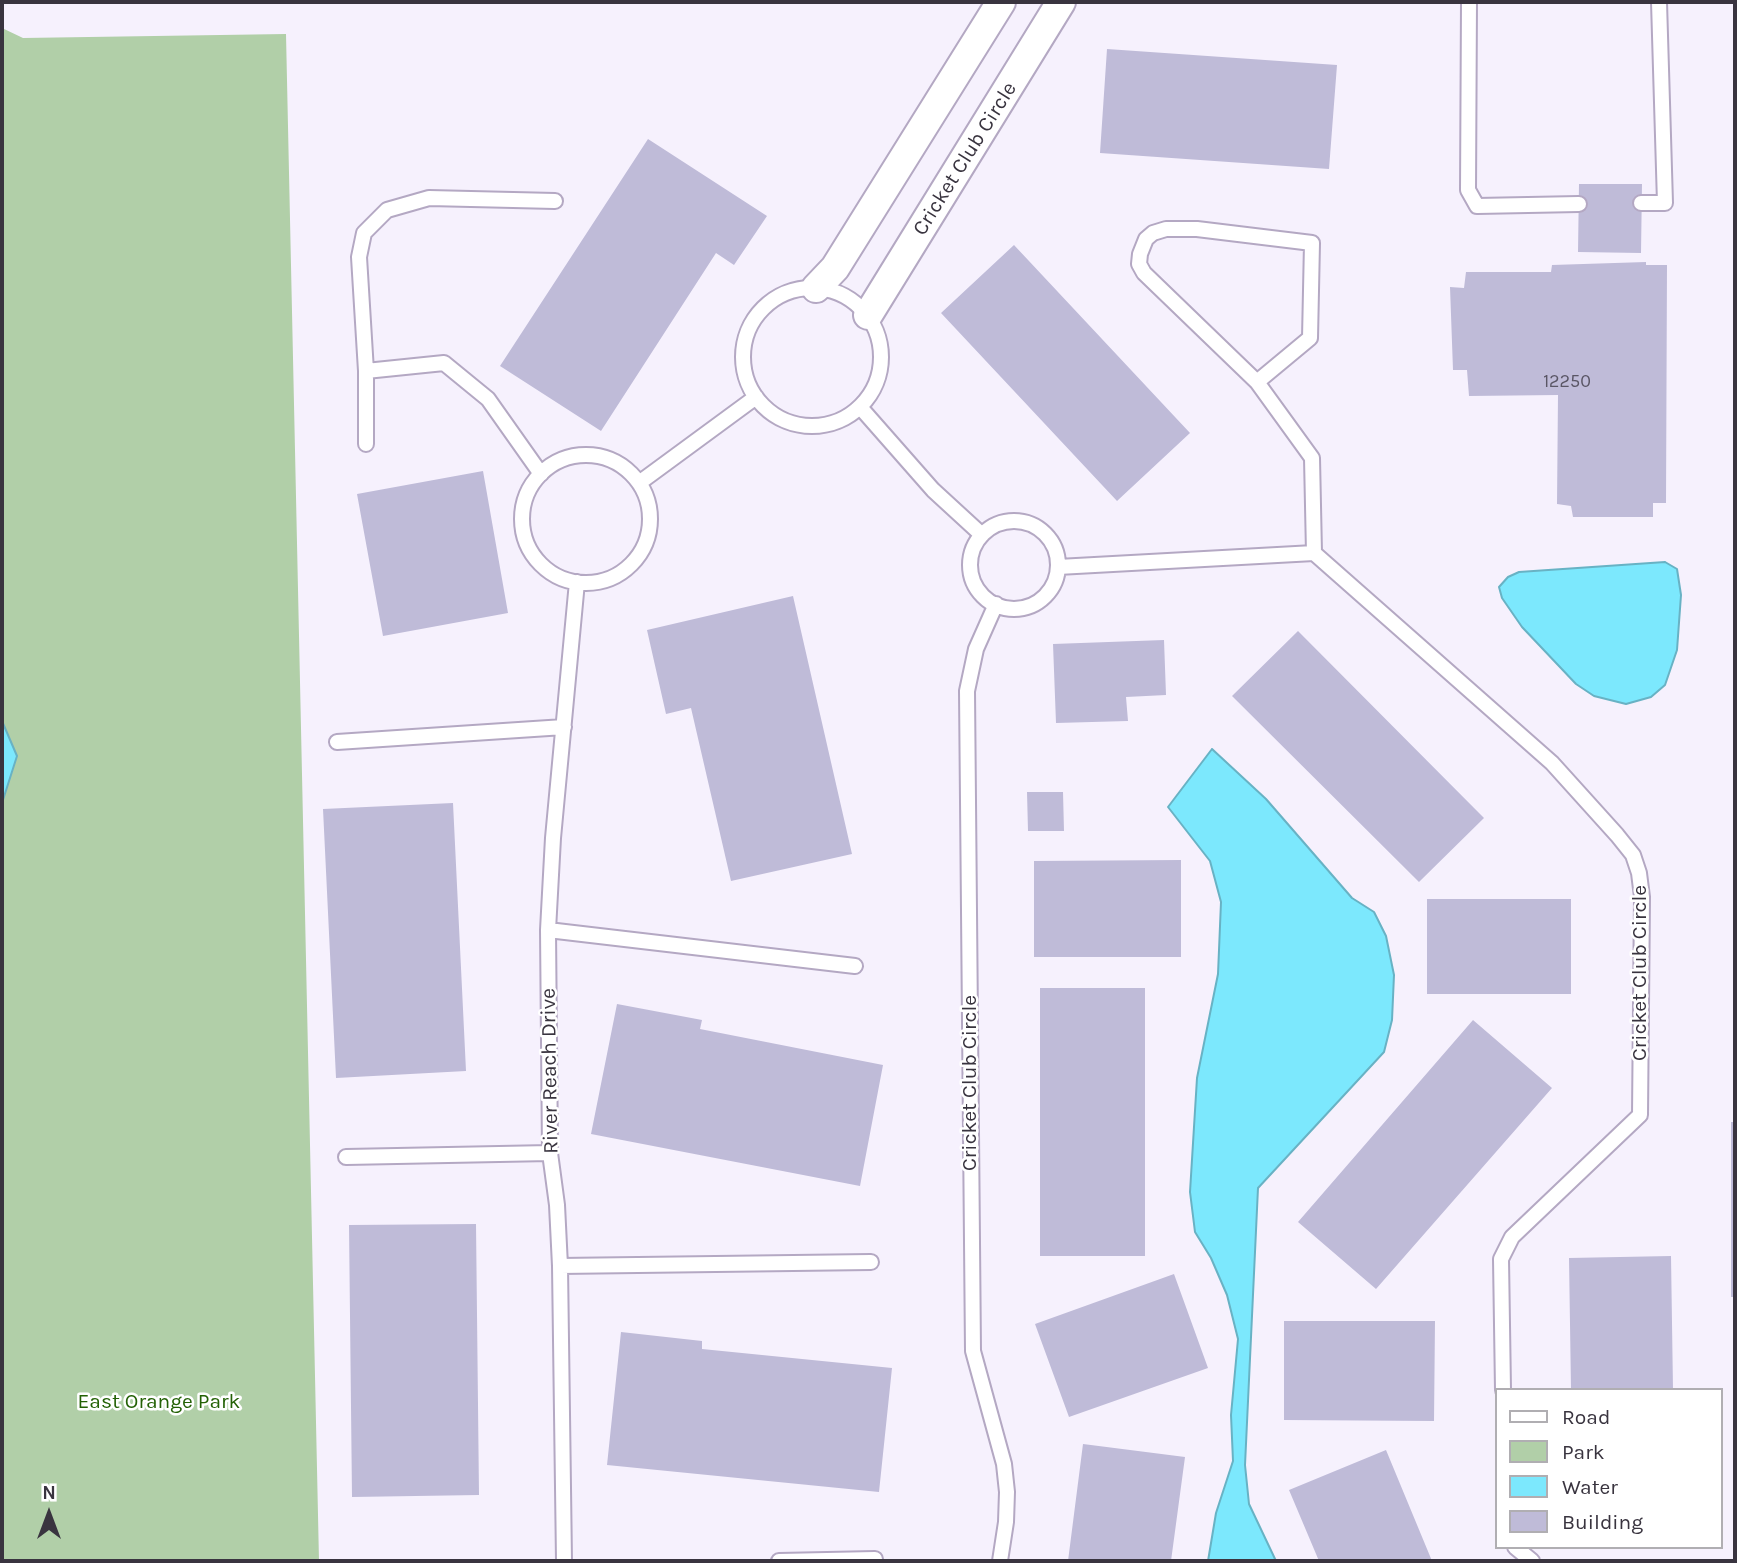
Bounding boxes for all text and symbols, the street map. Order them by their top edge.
street label: Cricket Club Circle [908,78,1022,240]
house number: 12250 [1543,371,1591,393]
street label: Cricket Club Circle [1627,885,1653,1061]
street label: River Reach Drive [536,988,564,1154]
street label: Cricket Club Circle [957,995,983,1171]
legend [1496,1388,1723,1549]
park label: East Orange Park [78,1389,240,1415]
text: Road [1562,1405,1610,1429]
text: Park [1562,1440,1605,1464]
text: Water [1562,1475,1618,1499]
north arrow [14,1479,84,1549]
text: N [42,1482,56,1504]
text: Building [1562,1510,1643,1534]

